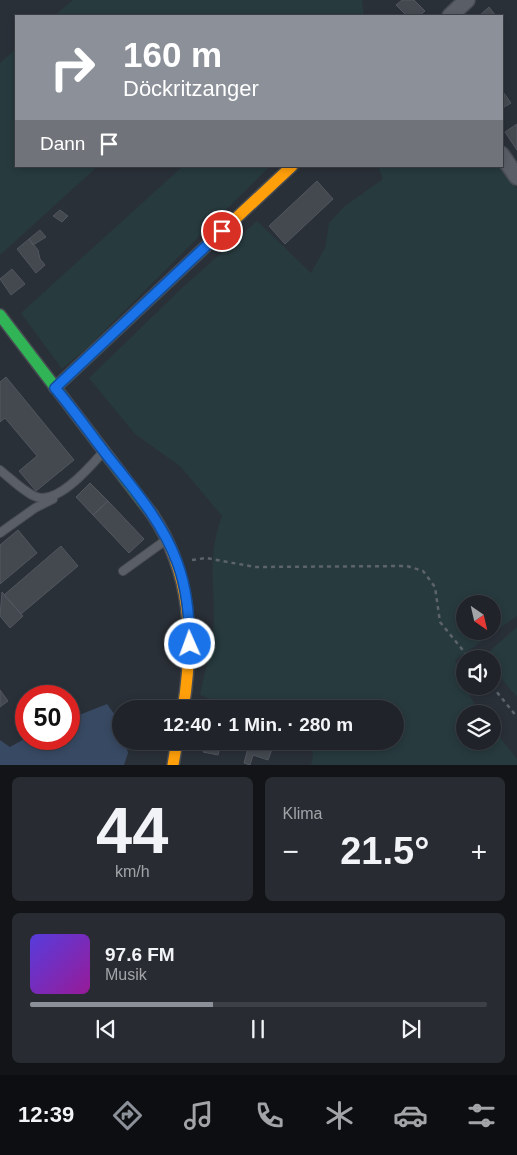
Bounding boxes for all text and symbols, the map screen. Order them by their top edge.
icon: right [40,35,105,100]
text: 160 m [123,35,222,74]
text: Döckritzanger [123,76,259,101]
icon: arrive [95,130,123,158]
text: Dann [40,133,85,154]
pin [201,210,243,252]
icon: arrive [208,217,236,245]
north arrow [456,595,501,640]
map controls [456,595,501,750]
position arrow [163,617,215,669]
button: sound [456,650,501,695]
speed limit sign: 50 [15,685,80,750]
button: layers [456,705,501,750]
text: 12:40 · 1 Min. · 280 m [163,714,353,735]
text: 44 [96,794,168,867]
text: Klima [283,805,323,822]
text: 21.5° [340,830,429,872]
text: − [283,836,299,867]
text: + [471,836,487,867]
text: km/h [115,863,150,880]
text: 97.6 FM [105,944,175,965]
text: Musik [105,966,147,983]
icon: previous [92,1015,120,1043]
icon: pause [244,1015,272,1043]
icon: next [397,1015,425,1043]
icon: directions [110,1098,145,1133]
icon: music [181,1098,216,1133]
icon: phone [252,1098,287,1133]
icon: climate [322,1098,357,1133]
icon: car [393,1098,428,1133]
icon: filters [464,1098,499,1133]
text: 12:39 [18,1102,74,1127]

